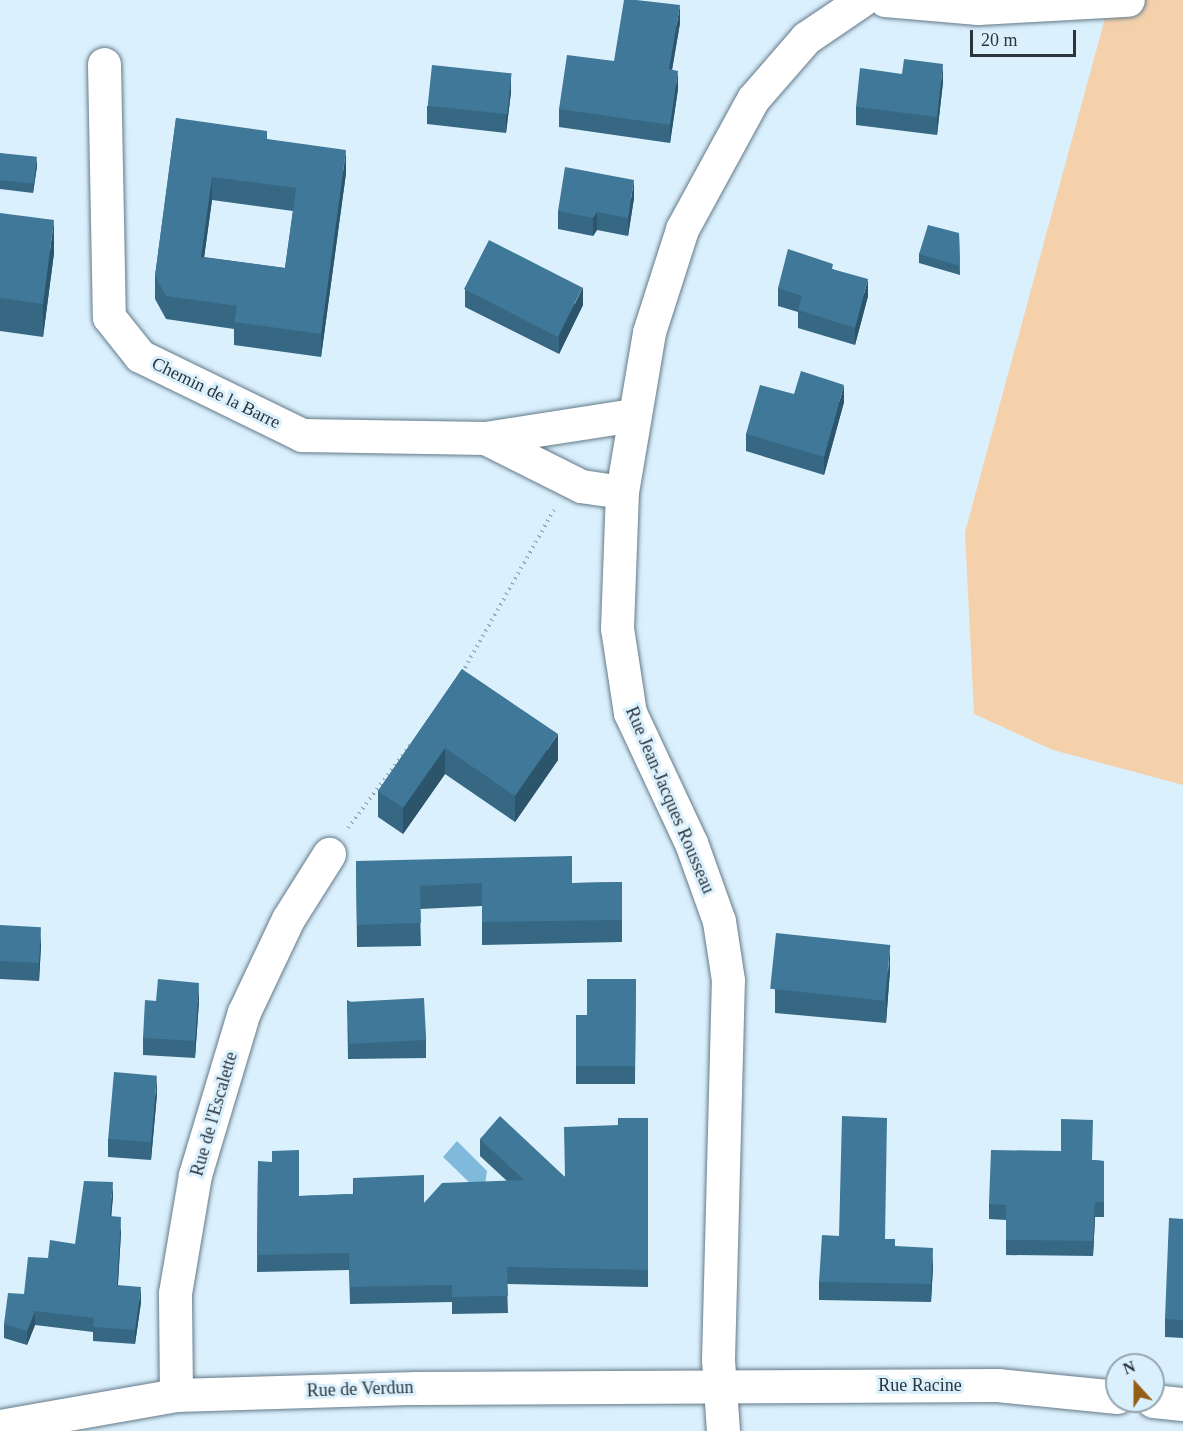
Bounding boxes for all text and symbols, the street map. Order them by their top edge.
scale bar [973,18,1080,56]
text: 20 m [981,30,1018,50]
street label: Chemin de la Barre [148,353,284,433]
street label: Rue Jean-Jacques Rousseau [621,703,719,897]
street label: Rue de l'Escalette [186,1049,242,1179]
north arrow [1105,1353,1165,1413]
text: N [1121,1358,1138,1378]
street label: Rue Racine [878,1374,962,1396]
street label: Rue de Verdun [306,1376,414,1402]

